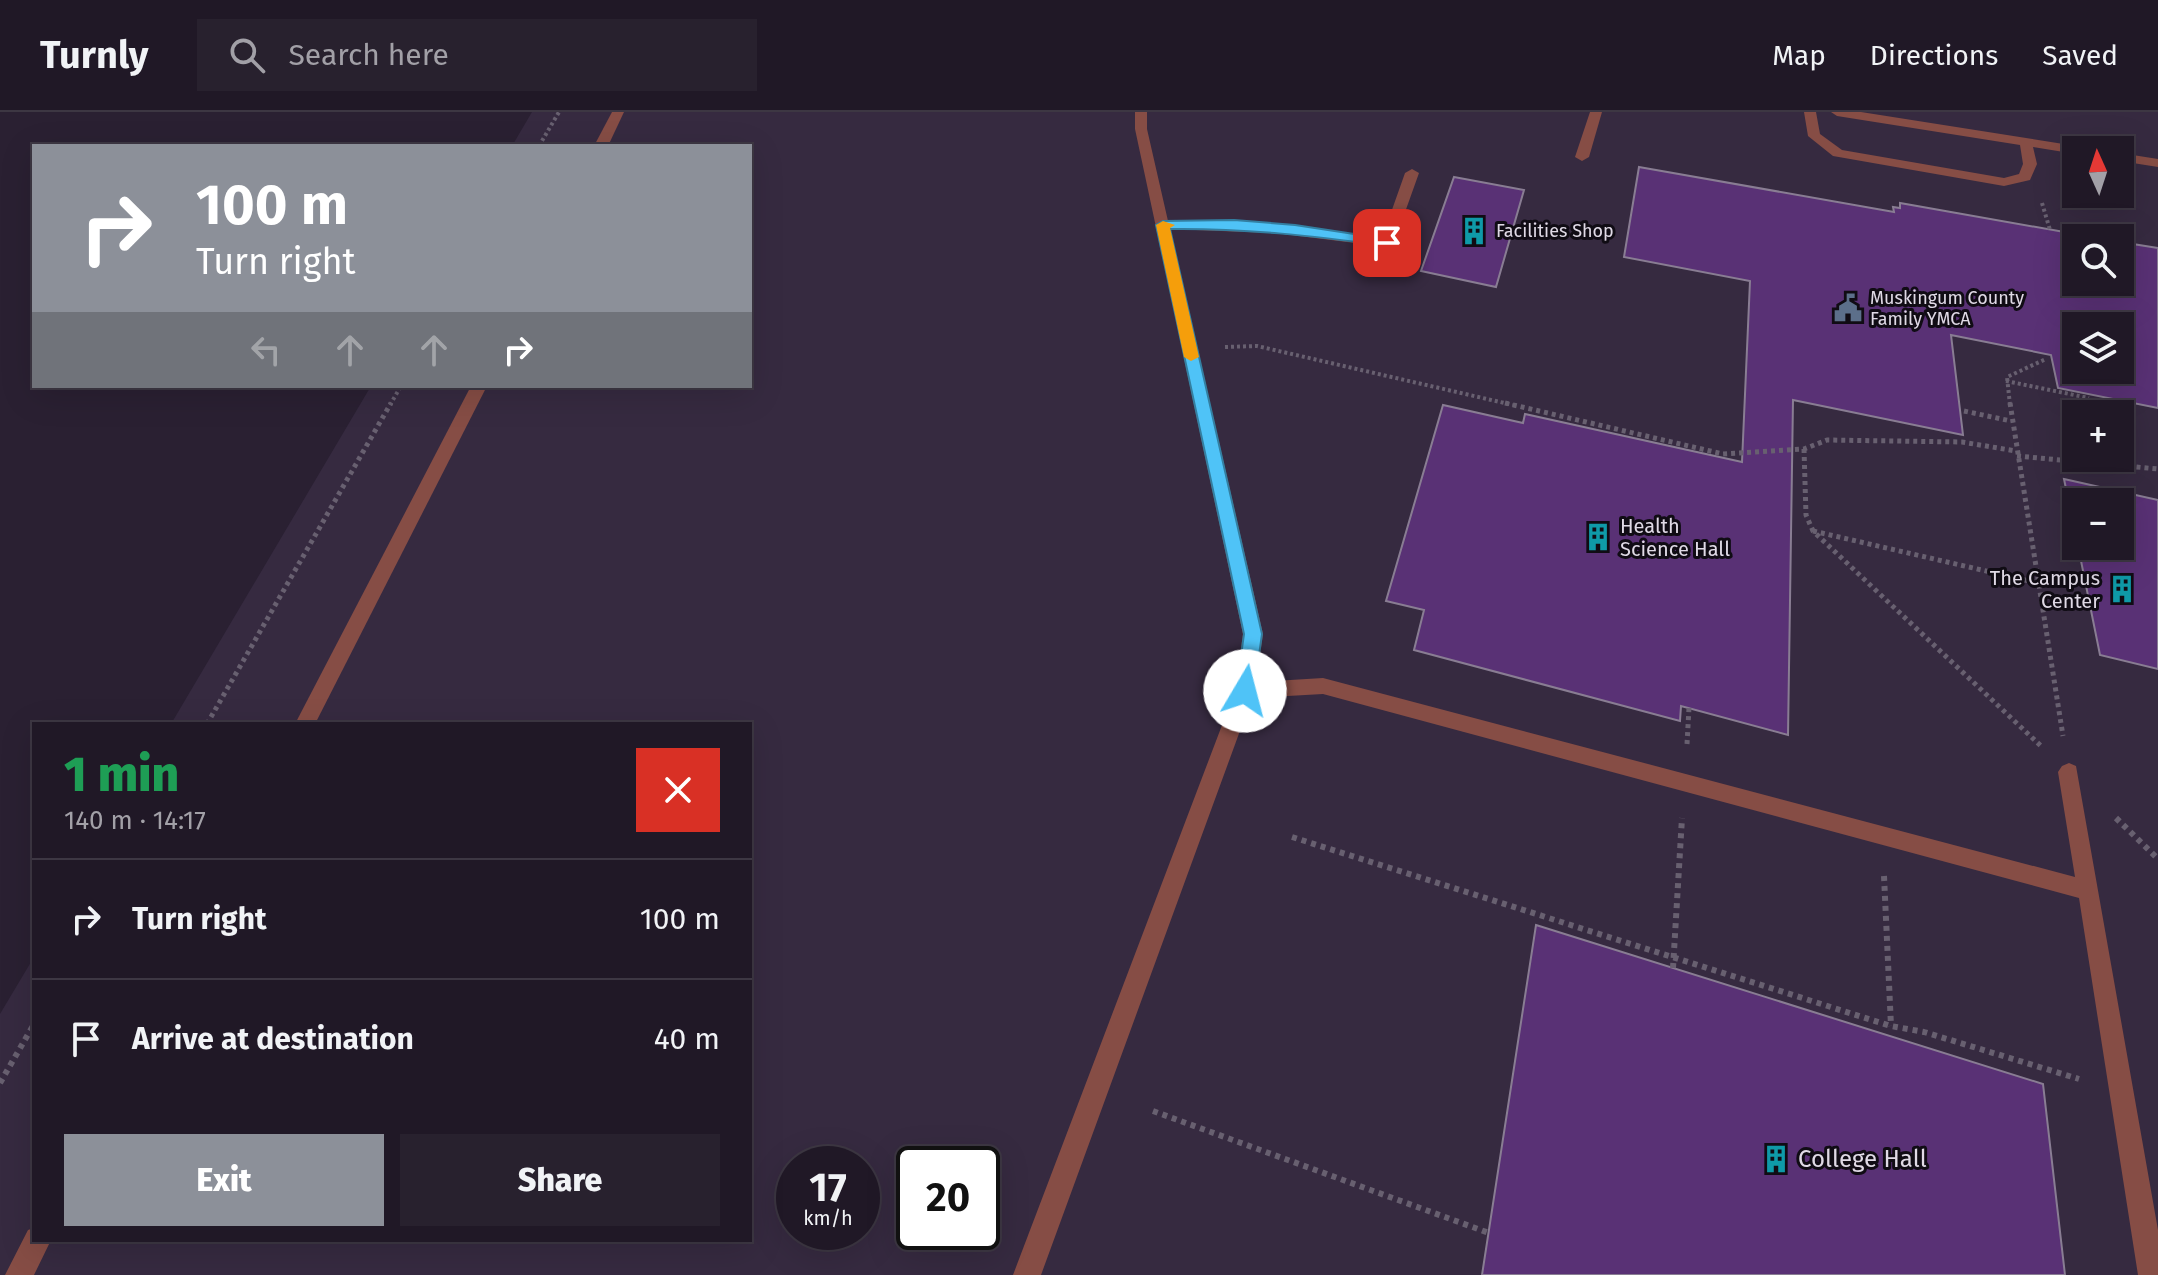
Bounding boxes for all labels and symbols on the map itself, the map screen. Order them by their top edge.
north arrow [2062,136,2134,208]
pin [1353,209,1421,277]
building icon: Facilities Shop [1459,216,1489,246]
place label: Facilities Shop [1496,220,1614,242]
place label: Muskingum County Family YMCA [1870,287,2024,330]
public building icon: Muskingum County Family YMCA [1833,293,1863,323]
place label: Health Science Hall [1620,514,1730,561]
building icon: Health Science Hall [1583,522,1613,552]
place label: The Campus Center [1990,566,2100,613]
building icon: The Campus Center [2107,574,2137,604]
position arrow [1203,649,1287,733]
building icon: College Hall [1761,1144,1791,1174]
place label: College Hall [1798,1145,1927,1173]
speed limit sign: 20 [896,1146,1000,1250]

